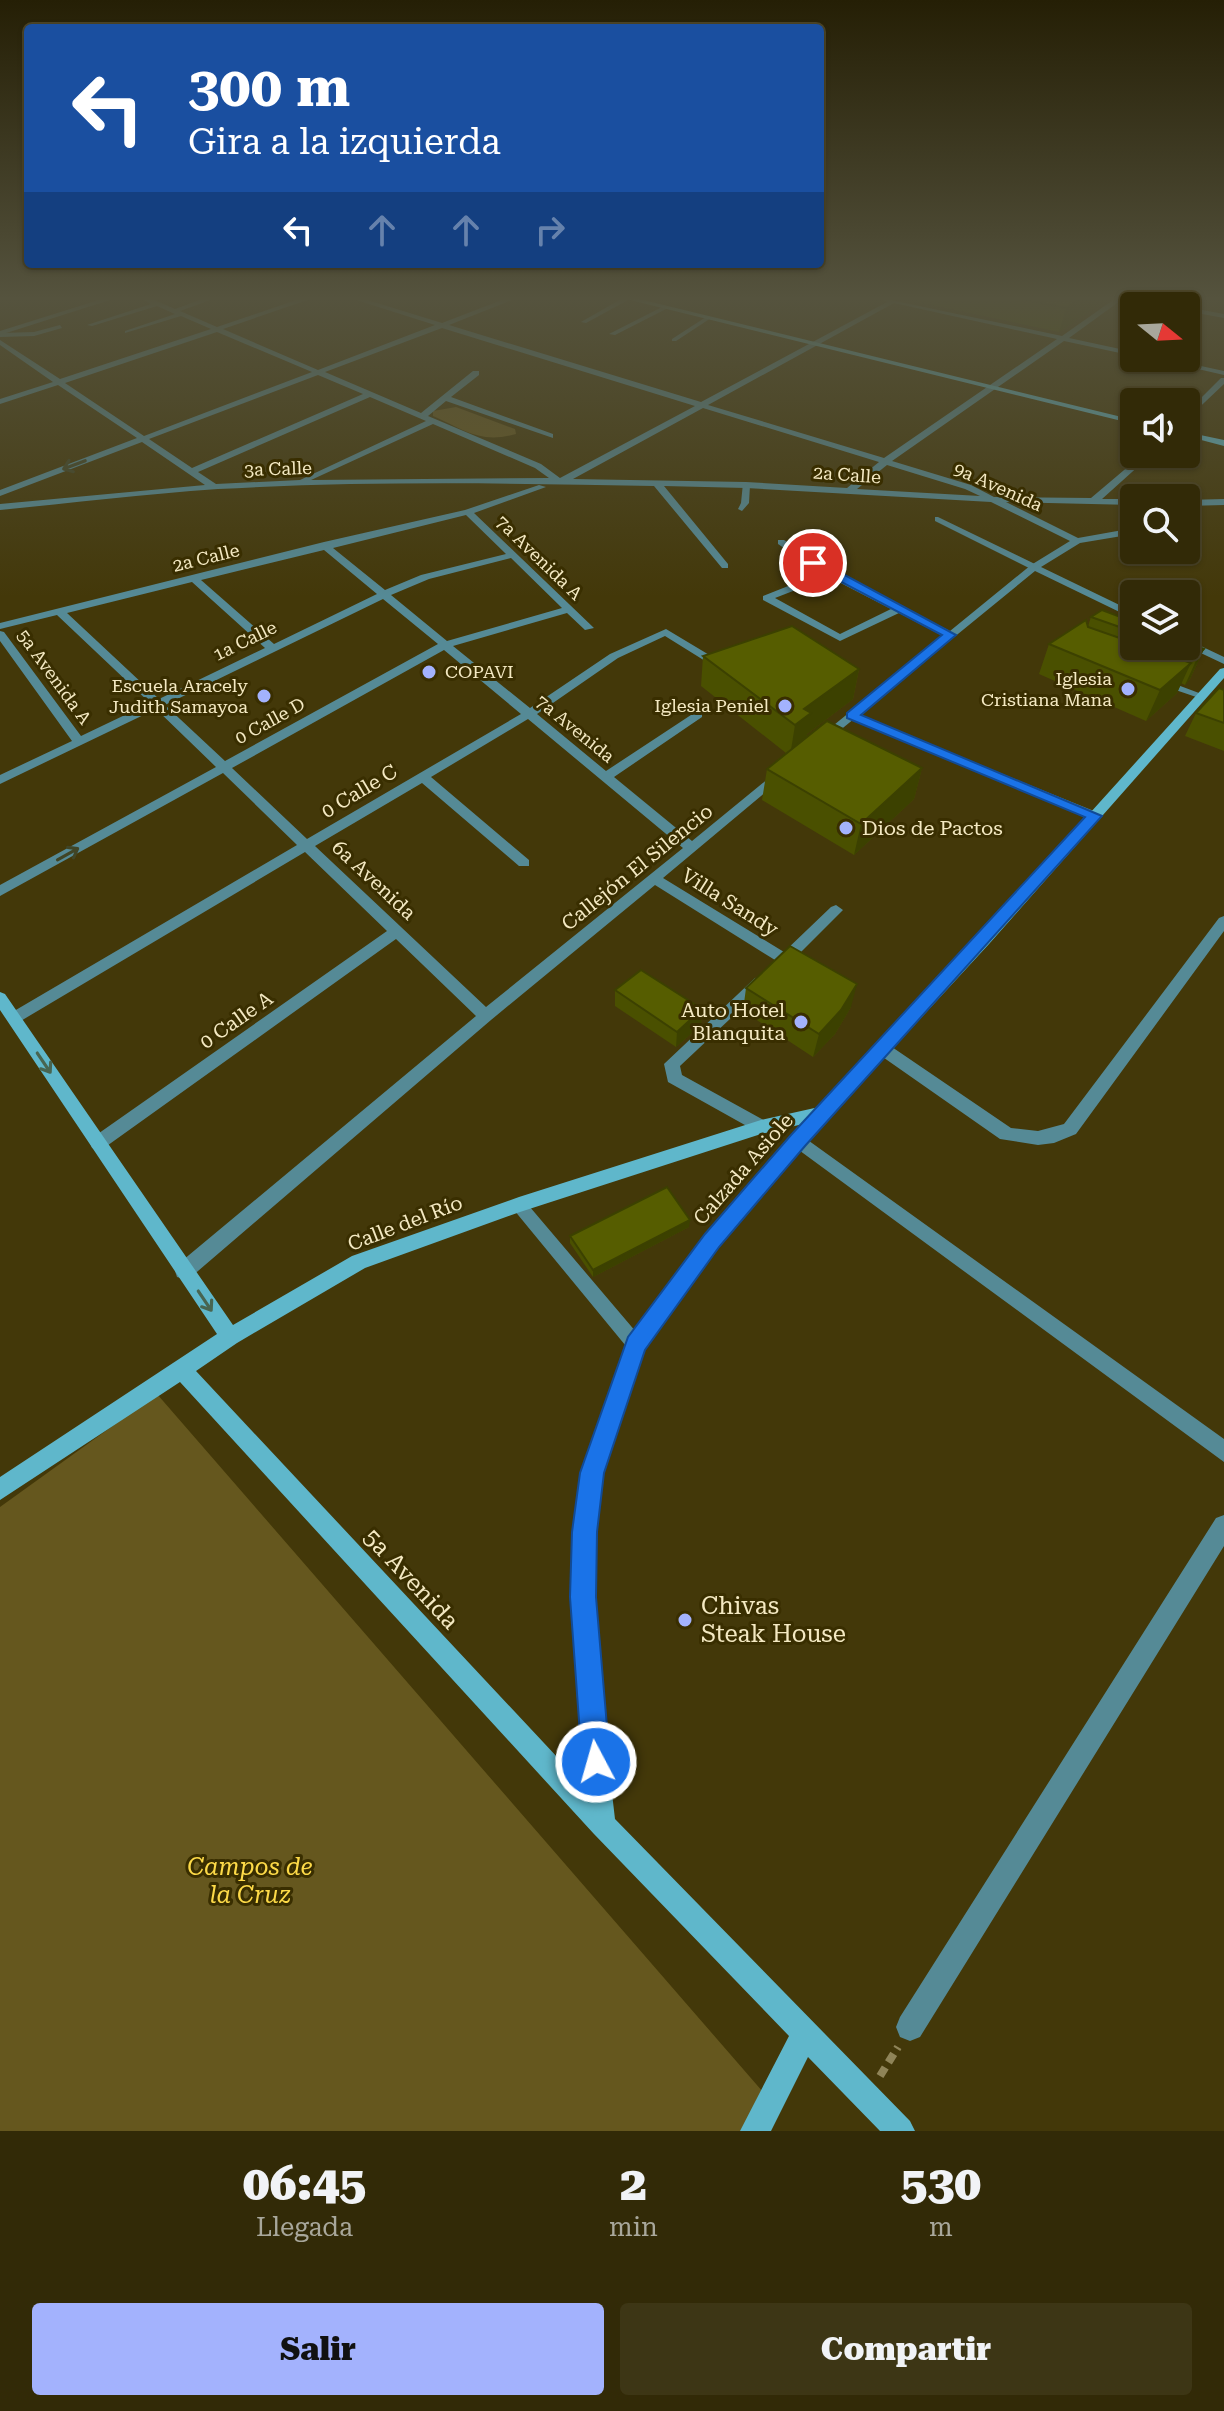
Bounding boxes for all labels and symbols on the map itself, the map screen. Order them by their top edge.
north arrow [1120,292,1200,372]
street label: 3a Calle [244,457,312,480]
street label: 9a Avenida [951,458,1046,516]
one-way arrow [63,459,87,473]
street label: 2a Calle [812,462,882,487]
street label: 7a Avenida A [492,511,587,604]
pin [779,529,847,597]
street label: 2a Calle [170,539,242,576]
street label: 1a Calle [210,616,280,665]
street label: 5a Avenida A [13,625,96,729]
place label: COPAVI [445,661,514,682]
marker: COPAVI [420,663,438,681]
place label: Iglesia Cristiana Mana [981,668,1112,710]
place label: Escuela Aracely Judith Samayoa [109,675,248,717]
marker: Iglesia Cristiana Mana [1119,680,1137,698]
marker: Escuela Aracely Judith Samayoa [255,687,273,705]
street label: 7a Avenida [532,691,619,767]
street label: 0 Calle D [231,693,308,748]
place label: Iglesia Peniel [654,695,769,716]
marker: Iglesia Peniel [776,697,794,715]
street label: 0 Calle C [317,759,401,823]
street label: Callejón El Silencio [557,799,717,935]
place label: Dios de Pactos [862,816,1003,840]
marker: Dios de Pactos [837,819,855,837]
street label: 6a Avenida [327,835,421,925]
one-way arrow [56,845,80,861]
street label: Villa Sandy [677,863,783,941]
street label: 0 Calle A [195,986,277,1054]
place label: Auto Hotel Blanquita [681,998,785,1045]
marker: Auto Hotel Blanquita [792,1013,810,1031]
one-way arrow [36,1051,52,1073]
street label: Calzada Asiole [688,1108,798,1230]
street label: Calle del Río [344,1190,466,1256]
one-way arrow [197,1290,213,1312]
street label: 5a Avenida [358,1523,464,1635]
place label: Chivas Steak House [701,1592,846,1648]
marker: Chivas Steak House [676,1611,694,1629]
position arrow [554,1720,638,1804]
park label: Campos de la Cruz [187,1853,313,1909]

